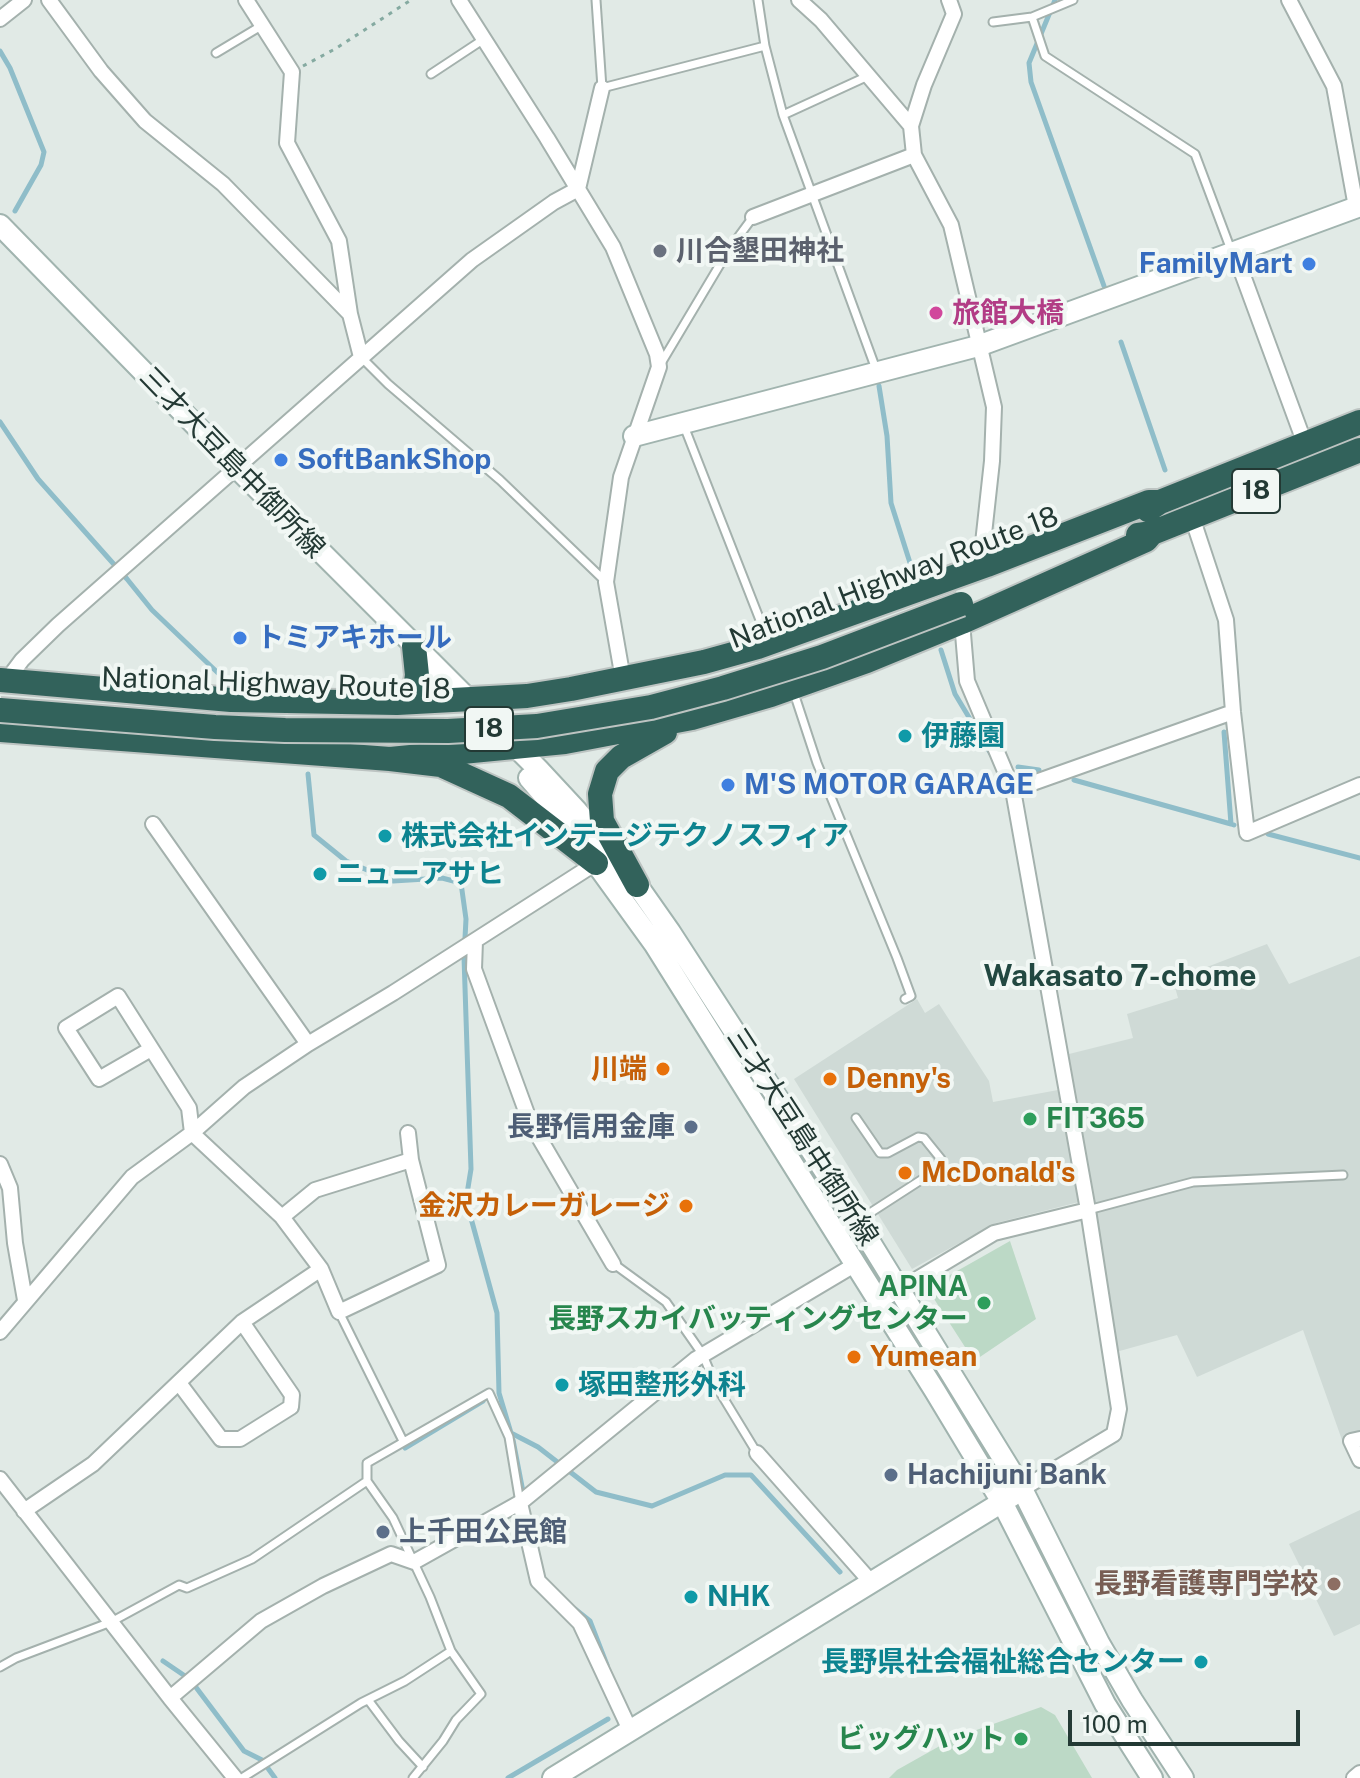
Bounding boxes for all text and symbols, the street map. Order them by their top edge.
place label: 川合墾田神社 [676,234,844,268]
marker: 川合墾田神社 [651,242,669,260]
place label: FamilyMart [1139,247,1293,281]
marker: FamilyMart [1300,255,1318,273]
place label: 旅館大橋 [952,296,1064,330]
marker: 旅館大橋 [927,304,945,322]
street label: 三才大豆島中御所線 [132,361,332,565]
place label: SoftBankShop [297,443,491,477]
marker: SoftBankShop [272,451,290,469]
road number: 18 [1232,469,1280,513]
street label: National Highway Route 18 [725,500,1063,656]
place label: トミアキホール [256,621,452,655]
marker: トミアキホール [231,629,249,647]
street label: National Highway Route 18 [101,661,451,707]
road number: 18 [465,707,513,751]
place label: 伊藤園 [921,719,1005,753]
marker: 伊藤園 [896,727,914,745]
place label: M'S MOTOR GARAGE [744,768,1034,802]
marker: M'S MOTOR GARAGE [719,776,737,794]
place label: 株式会社インテージテクノスフィア [401,819,849,853]
marker: 株式会社インテージテクノスフィア [376,827,394,845]
place label: ニューアサヒ [336,857,504,891]
marker: ニューアサヒ [311,865,329,883]
district label: Wakasato 7-chome [983,959,1257,995]
street label: 三才大豆島中御所線 [719,1022,885,1252]
place label: 川端 [591,1052,647,1086]
marker: 川端 [654,1060,672,1078]
place label: Denny's [846,1062,951,1096]
marker: Denny's [821,1070,839,1088]
place label: FIT365 [1046,1102,1145,1136]
place label: 長野信用金庫 [507,1110,675,1144]
marker: FIT365 [1021,1110,1039,1128]
marker: 長野信用金庫 [682,1118,700,1136]
place label: McDonald's [921,1156,1075,1190]
marker: McDonald's [896,1164,914,1182]
place label: 金沢カレーガレージ [418,1189,670,1223]
marker: 金沢カレーガレージ [677,1197,695,1215]
place label: APINA 長野スカイバッティングセンター [548,1270,968,1336]
marker: APINA 長野スカイバッティングセンター [975,1294,993,1312]
place label: Yumean [870,1340,977,1374]
marker: Yumean [845,1348,863,1366]
place label: 塚田整形外科 [578,1368,746,1402]
marker: 塚田整形外科 [553,1376,571,1394]
place label: Hachijuni Bank [907,1458,1107,1492]
marker: Hachijuni Bank [882,1466,900,1484]
place label: 上千田公民館 [399,1515,567,1549]
marker: 上千田公民館 [374,1523,392,1541]
place label: 長野看護専門学校 [1094,1567,1318,1601]
marker: 長野看護専門学校 [1325,1575,1343,1593]
place label: NHK [707,1580,771,1614]
marker: NHK [682,1588,700,1606]
place label: 長野県社会福祉総合センター [821,1645,1185,1679]
marker: 長野県社会福祉総合センター [1192,1653,1210,1671]
scale bar [1072,1694,1304,1744]
text: 100 m [1082,1710,1148,1738]
place label: ビッグハット [837,1722,1005,1756]
marker: ビッグハット [1012,1730,1030,1748]

